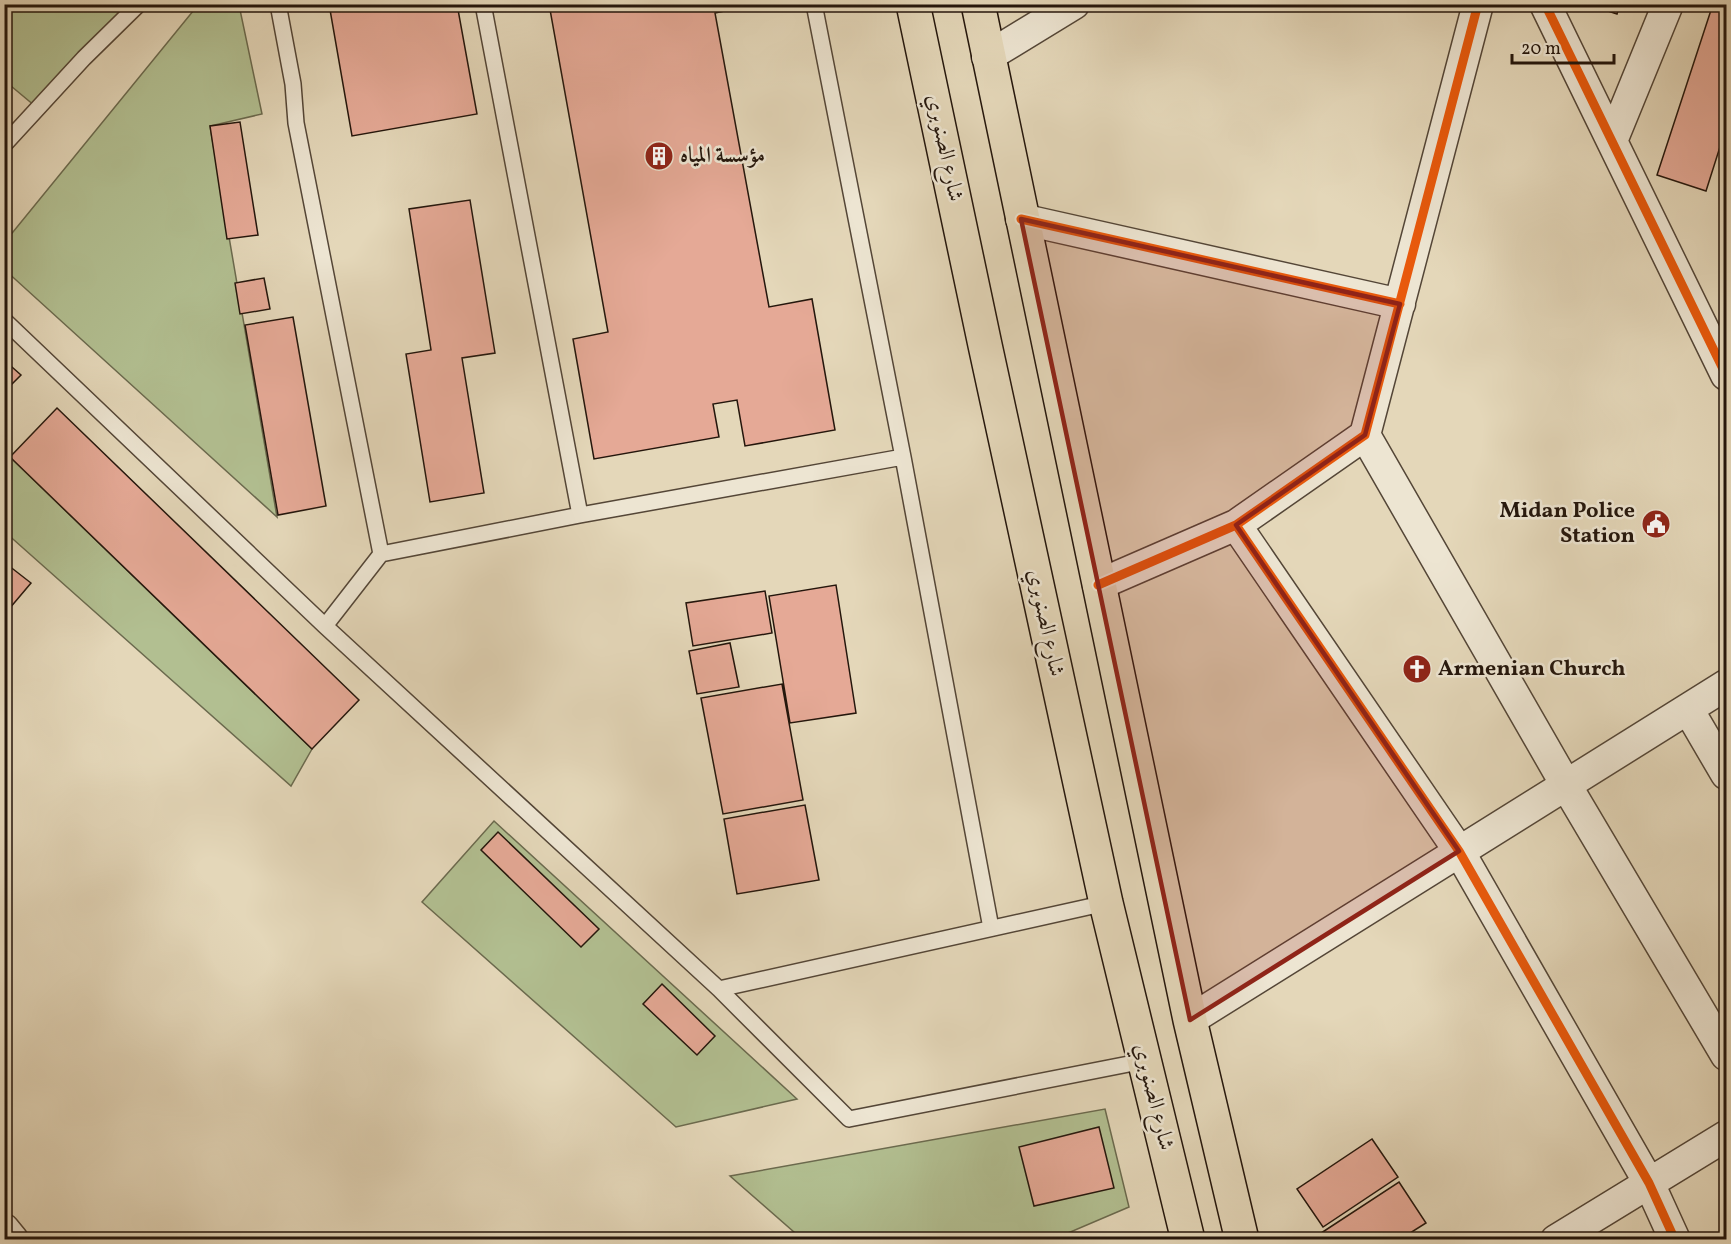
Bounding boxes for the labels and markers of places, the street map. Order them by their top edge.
building icon: مؤسسة المياه [643,140,675,172]
place label: مؤسسة المياه [680,141,765,172]
place label: Midan Police Station [1500,496,1635,552]
public building icon: Midan Police Station [1640,508,1672,540]
church icon: Armenian Church [1401,653,1433,685]
place label: Armenian Church [1438,654,1626,685]

